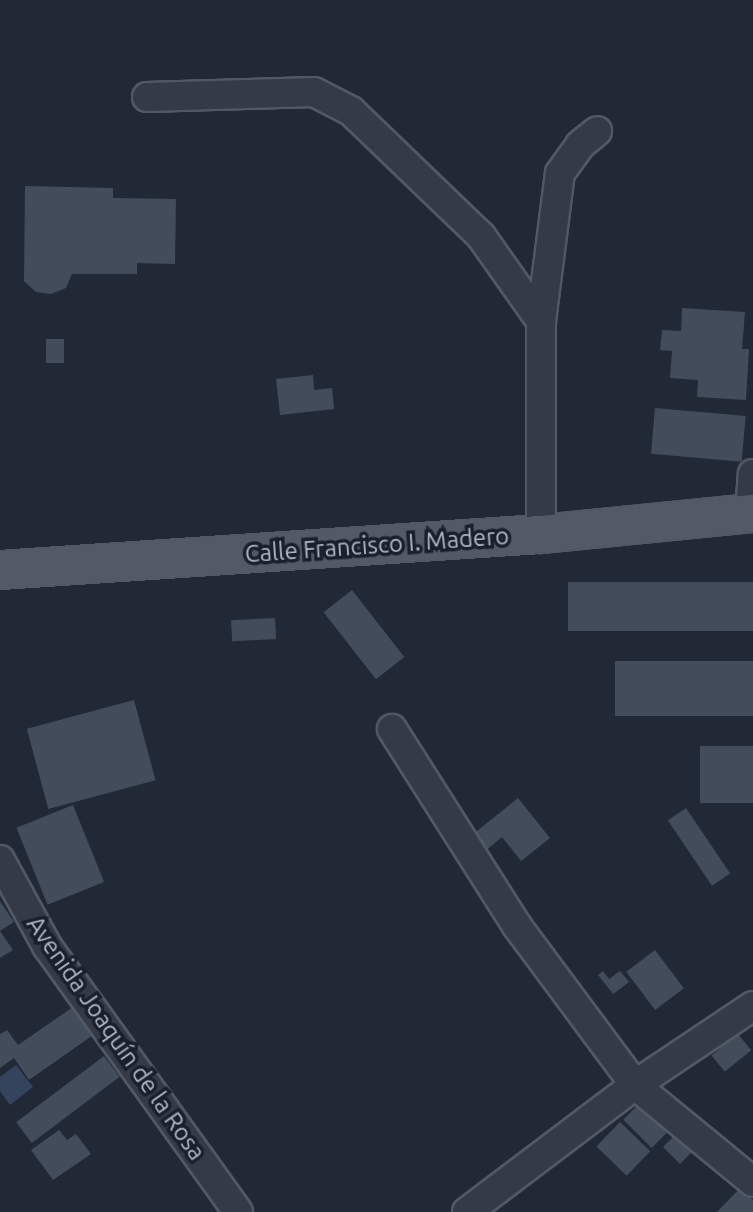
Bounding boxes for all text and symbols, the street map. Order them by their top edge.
street label: Calle Francisco I. Madero [244,521,510,569]
street label: Avenida Joaquín de la Rosa [21,910,211,1166]

